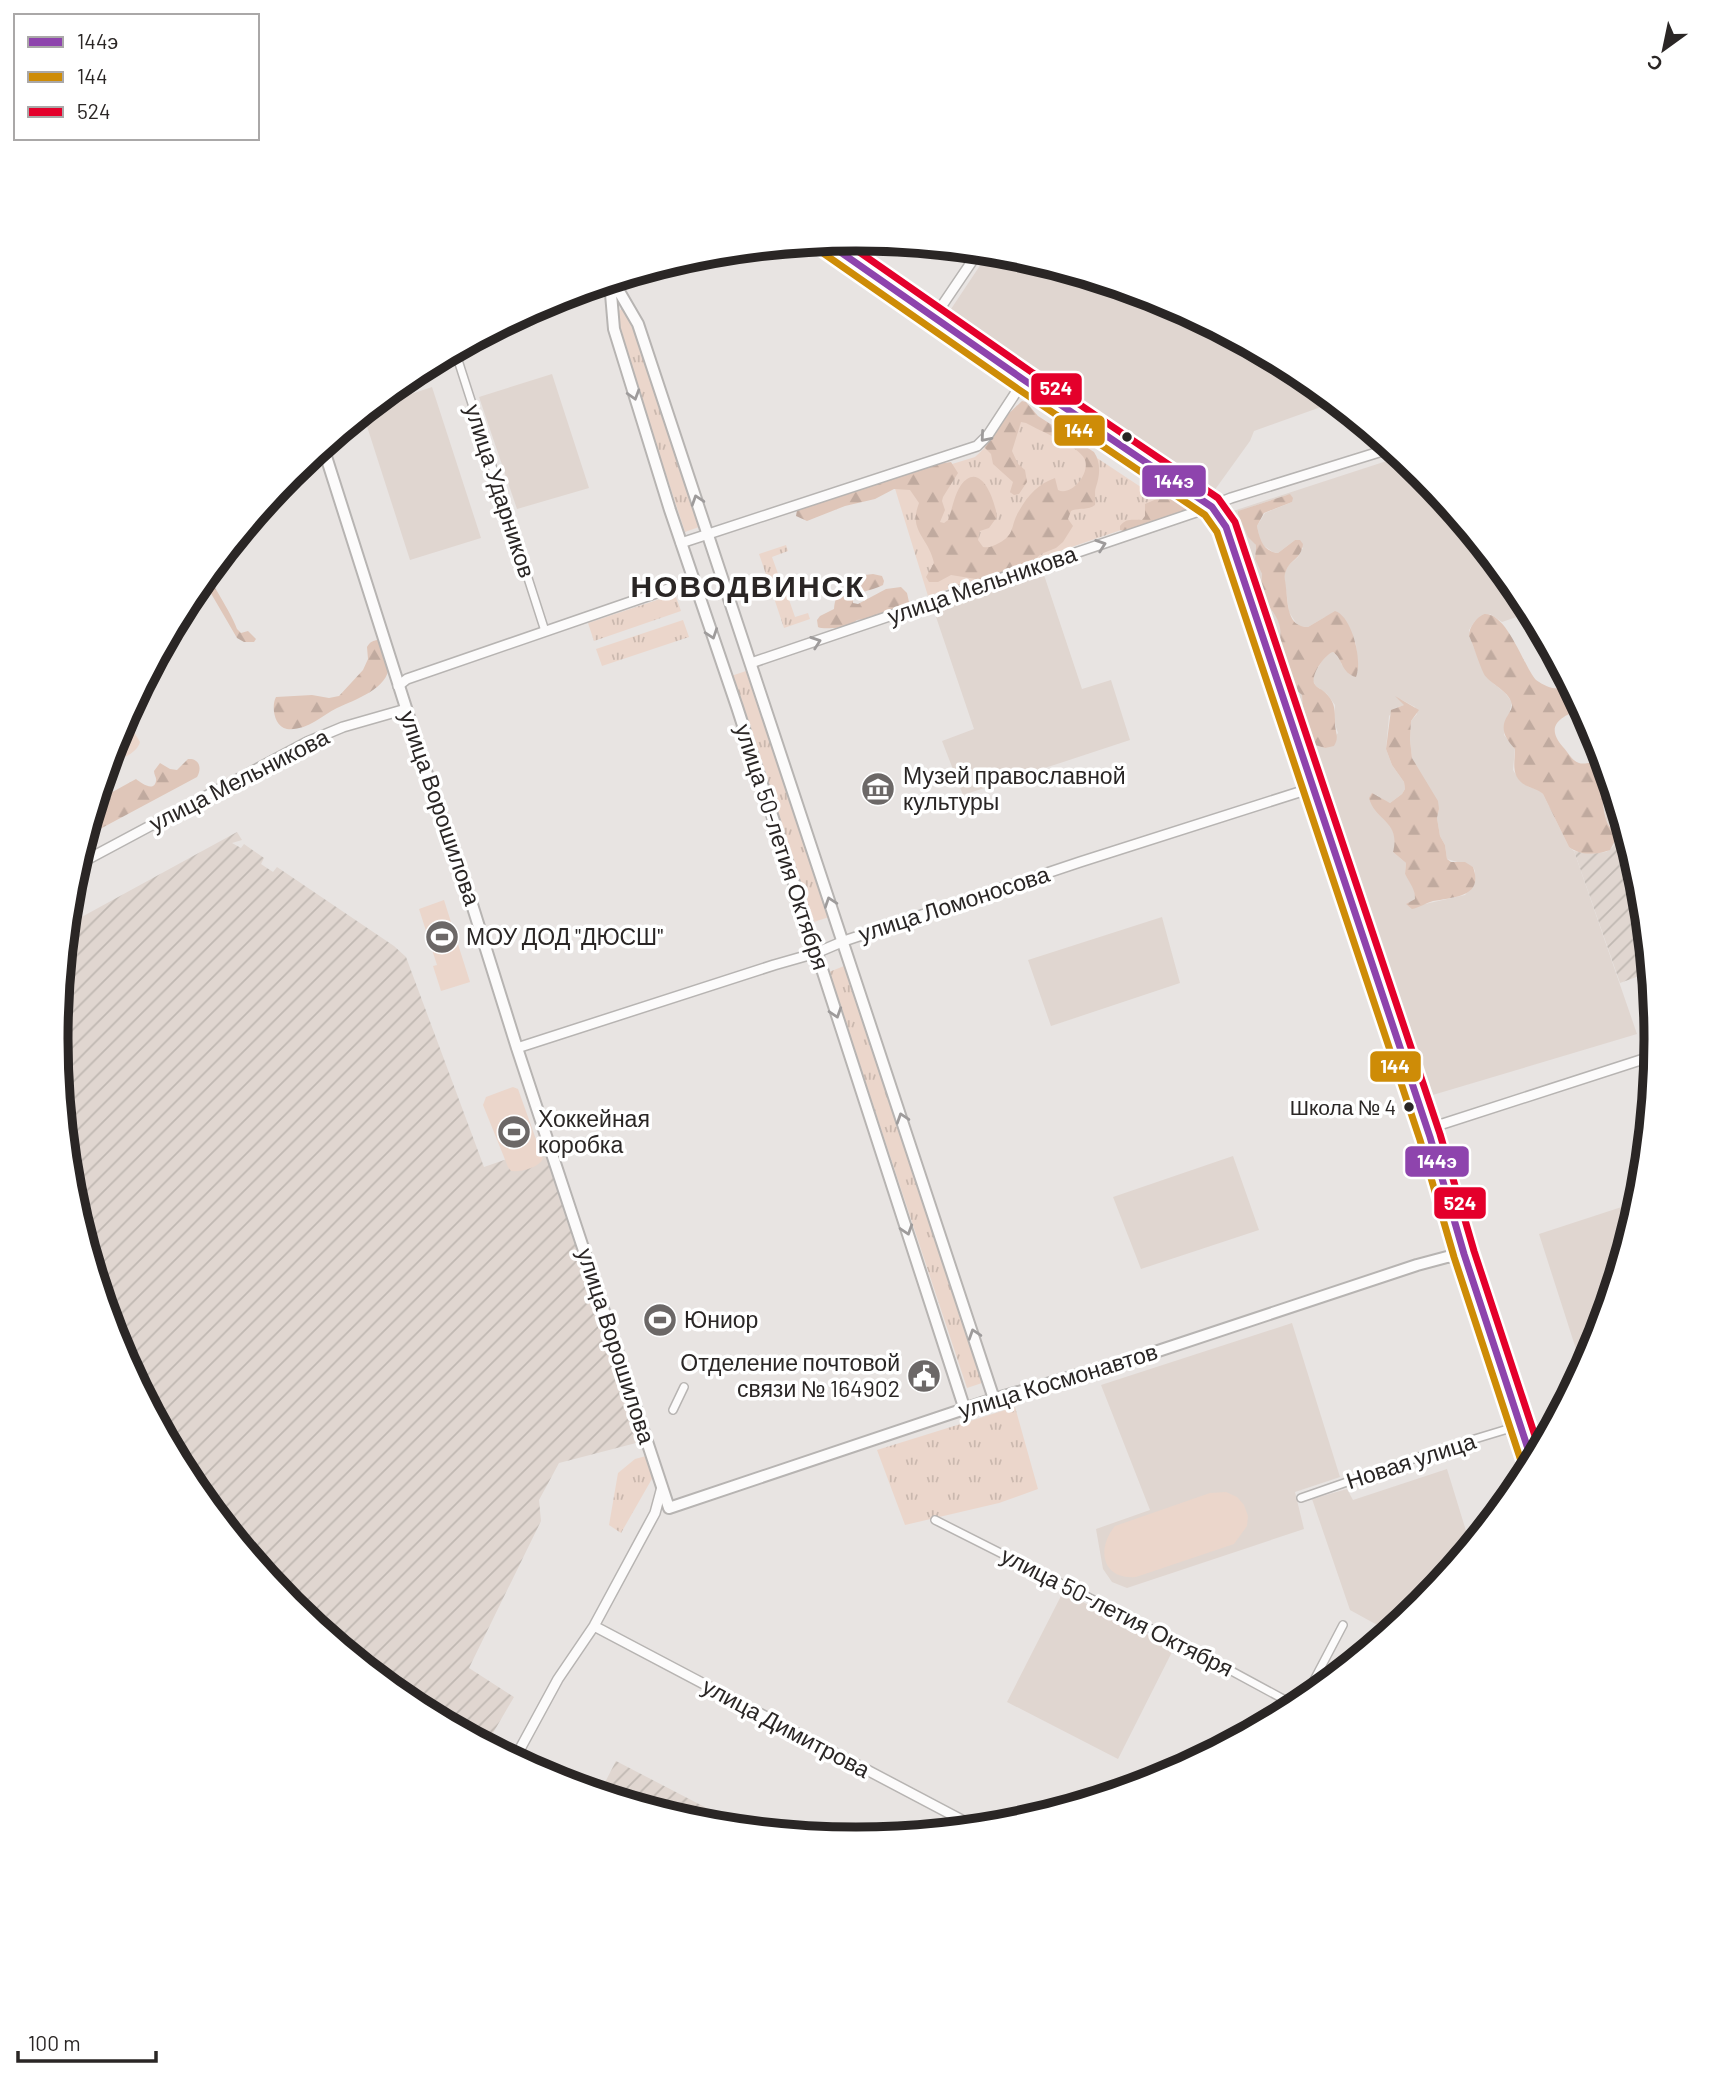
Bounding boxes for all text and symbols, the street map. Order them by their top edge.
legend [14,14,259,140]
north arrow [1629,14,1699,84]
text: 144э [77,28,118,53]
text: С [1642,50,1666,77]
text: 144 [77,63,108,88]
text: 524 [77,98,111,123]
line badge: 524 [1030,372,1083,406]
text: 524 [1040,376,1072,399]
one-way arrow [626,388,641,400]
street label: улица Ударников [460,401,542,581]
line badge: 144 [1053,414,1106,447]
text: 144 [1064,418,1094,441]
one-way arrow [981,428,993,441]
unlabelled marker [1120,430,1134,444]
line badge: 144э [1141,464,1207,498]
text: 144э [1154,469,1194,492]
one-way arrow [690,494,705,506]
street label: улица Мельникова [883,539,1080,630]
one-way arrow [1094,539,1106,553]
district label: НОВОДВИНСК [630,567,866,603]
one-way arrow [704,628,718,640]
one-way arrow [809,636,821,650]
street label: улица Ворошилова [394,707,487,909]
street label: улица 50-летия Октября [730,720,836,973]
street label: улица Мельникова [144,722,333,837]
place label: Музей православной культуры [903,761,1126,815]
museum icon: Музей православной культуры [859,770,897,808]
street label: улица Ломоносова [855,859,1053,947]
one-way arrow [824,896,838,908]
sports icon: МОУ ДОД "ДЮСШ" [423,918,461,956]
place label: МОУ ДОД "ДЮСШ" [466,922,663,950]
one-way arrow [828,1007,843,1019]
line badge: 144 [1369,1050,1422,1083]
text: 144 [1380,1054,1410,1077]
place label: Школа № 4 [1290,1094,1396,1119]
marker: Школа № 4 [1402,1100,1416,1114]
place label: Хоккейная коробка [538,1104,650,1158]
one-way arrow [896,1112,910,1124]
sports icon: Хоккейная коробка [495,1113,533,1151]
line badge: 144э [1404,1145,1470,1178]
text: 144э [1417,1149,1457,1172]
line badge: 524 [1433,1186,1487,1220]
text: 524 [1444,1191,1476,1214]
one-way arrow [898,1224,913,1236]
street label: улица Ворошилова [572,1244,662,1447]
sports icon: Юниор [641,1301,679,1339]
place label: Юниор [684,1305,758,1333]
one-way arrow [967,1328,982,1340]
street label: улица Космонавтов [955,1336,1161,1424]
place label: Отделение почтовой связи № 164902 [680,1348,900,1402]
public building icon: Отделение почтовой связи № 164902 [905,1357,943,1395]
street label: Новая улица [1342,1426,1479,1494]
street label: улица 50-летия Октября [997,1540,1238,1682]
street label: улица Димитрова [698,1671,875,1783]
scale bar [18,2020,156,2064]
text: 100 m [28,2030,81,2055]

